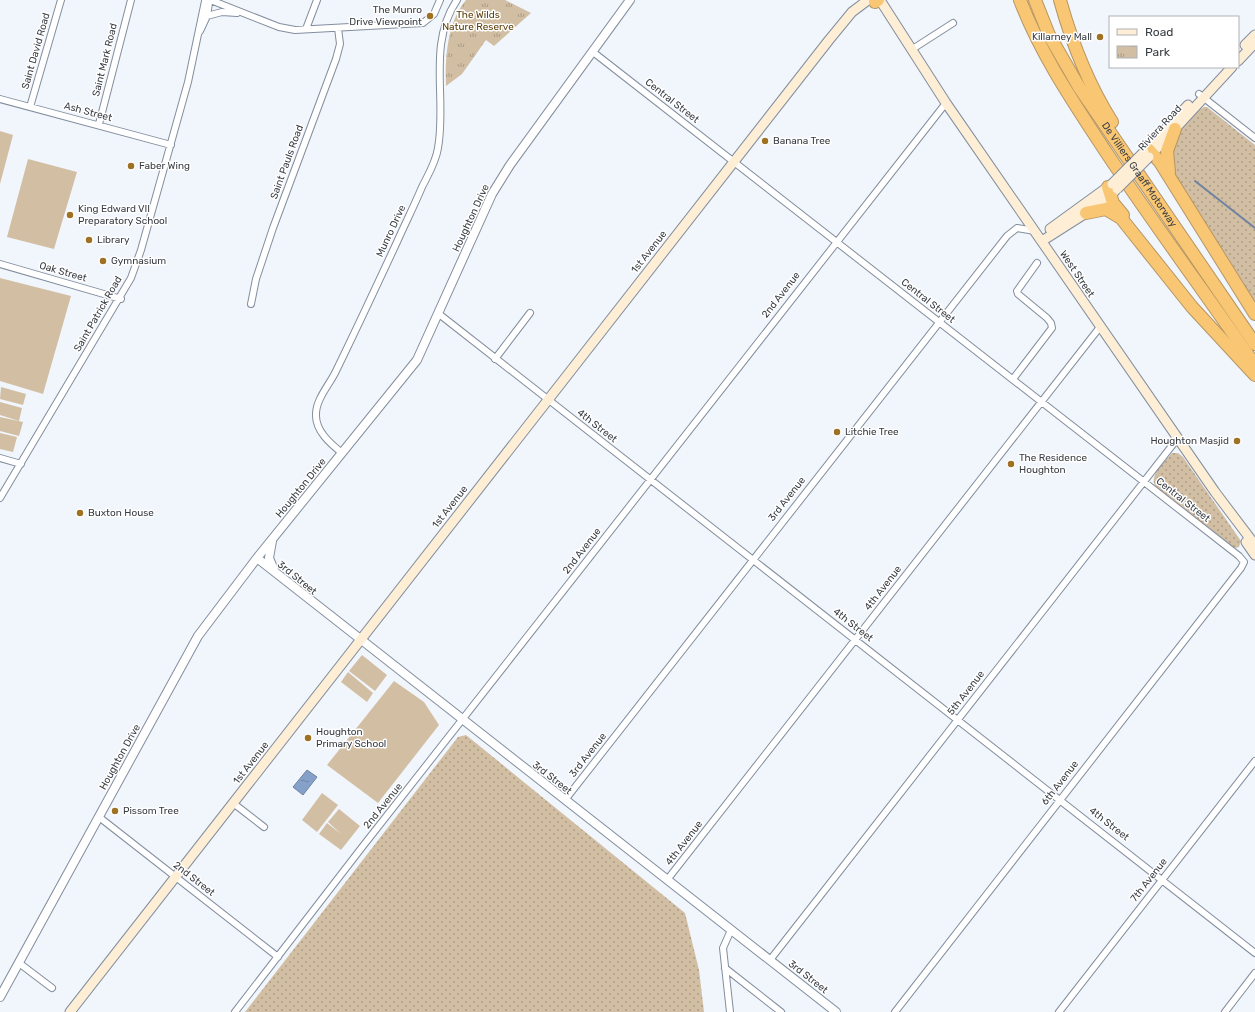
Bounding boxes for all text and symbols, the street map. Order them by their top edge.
place label: The Munro Drive Viewpoint [349,4,422,28]
park label: The Wilds Nature Reserve [442,9,514,33]
street label: Saint David Road [19,11,53,91]
marker: The Munro Drive Viewpoint [425,11,435,21]
legend [1109,16,1239,68]
street label: Saint Mark Road [90,22,120,98]
text: Road [1145,25,1173,39]
place label: Killarney Mall [1032,31,1092,43]
marker: Killarney Mall [1095,32,1105,42]
text: Park [1145,45,1171,59]
street label: Central Street [643,76,701,126]
street label: Ash Street [63,100,113,124]
street label: Riviera Road [1136,103,1184,153]
street label: De Villiers Graaff Motorway [1099,120,1179,230]
street label: Saint Pauls Road [268,123,306,201]
place label: Banana Tree [773,135,831,147]
marker: Banana Tree [760,136,770,146]
place label: Faber Wing [139,160,190,172]
marker: Faber Wing [126,161,136,171]
street label: Houghton Drive [450,182,492,254]
place label: King Edward VII Preparatory School [78,203,167,227]
street label: Munro Drive [374,203,408,259]
marker: King Edward VII Preparatory School [65,210,75,220]
street label: 1st Avenue [629,228,670,276]
place label: Library [97,234,130,246]
marker: Library [84,235,94,245]
street label: West Street [1057,248,1097,300]
place label: Gymnasium [111,255,166,267]
marker: Gymnasium [98,256,108,266]
street label: Oak Street [38,260,88,285]
street label: 2nd Avenue [759,269,803,320]
street label: Saint Patrick Road [72,274,125,354]
street label: Central Street [899,276,957,326]
street label: 4th Street [575,407,620,445]
place label: Litchie Tree [845,426,899,438]
marker: Litchie Tree [832,427,842,437]
place label: Houghton Masjid [1150,435,1229,447]
marker: Houghton Masjid [1232,436,1242,446]
place label: The Residence Houghton [1019,452,1087,476]
street label: Houghton Drive [273,456,329,520]
marker: The Residence Houghton [1006,459,1016,469]
street label: 3rd Avenue [766,474,808,524]
street label: Central Street [1154,475,1212,525]
street label: 1st Avenue [430,483,471,531]
place label: Buxton House [88,507,154,519]
marker: Buxton House [75,508,85,518]
street label: 2nd Avenue [560,525,604,576]
street label: 3rd Street [275,559,319,598]
street label: 4th Avenue [862,563,904,613]
street label: 4th Street [831,606,876,644]
street label: 5th Avenue [945,668,987,718]
street label: Houghton Drive [97,722,143,792]
place label: Houghton Primary School [316,726,386,750]
street label: 3rd Avenue [567,730,609,780]
marker: Houghton Primary School [303,733,313,743]
street label: 1st Avenue [231,739,272,787]
street label: 6th Avenue [1039,758,1081,808]
street label: 3rd Street [530,759,574,797]
street label: 2nd Avenue [361,781,405,831]
place label: Pissom Tree [123,805,179,817]
street label: 4th Street [1087,805,1132,843]
marker: Pissom Tree [110,806,120,816]
street label: 4th Avenue [663,818,705,868]
street label: 7th Avenue [1128,855,1170,904]
street label: 2nd Street [171,859,217,899]
street label: 3rd Street [786,958,830,996]

